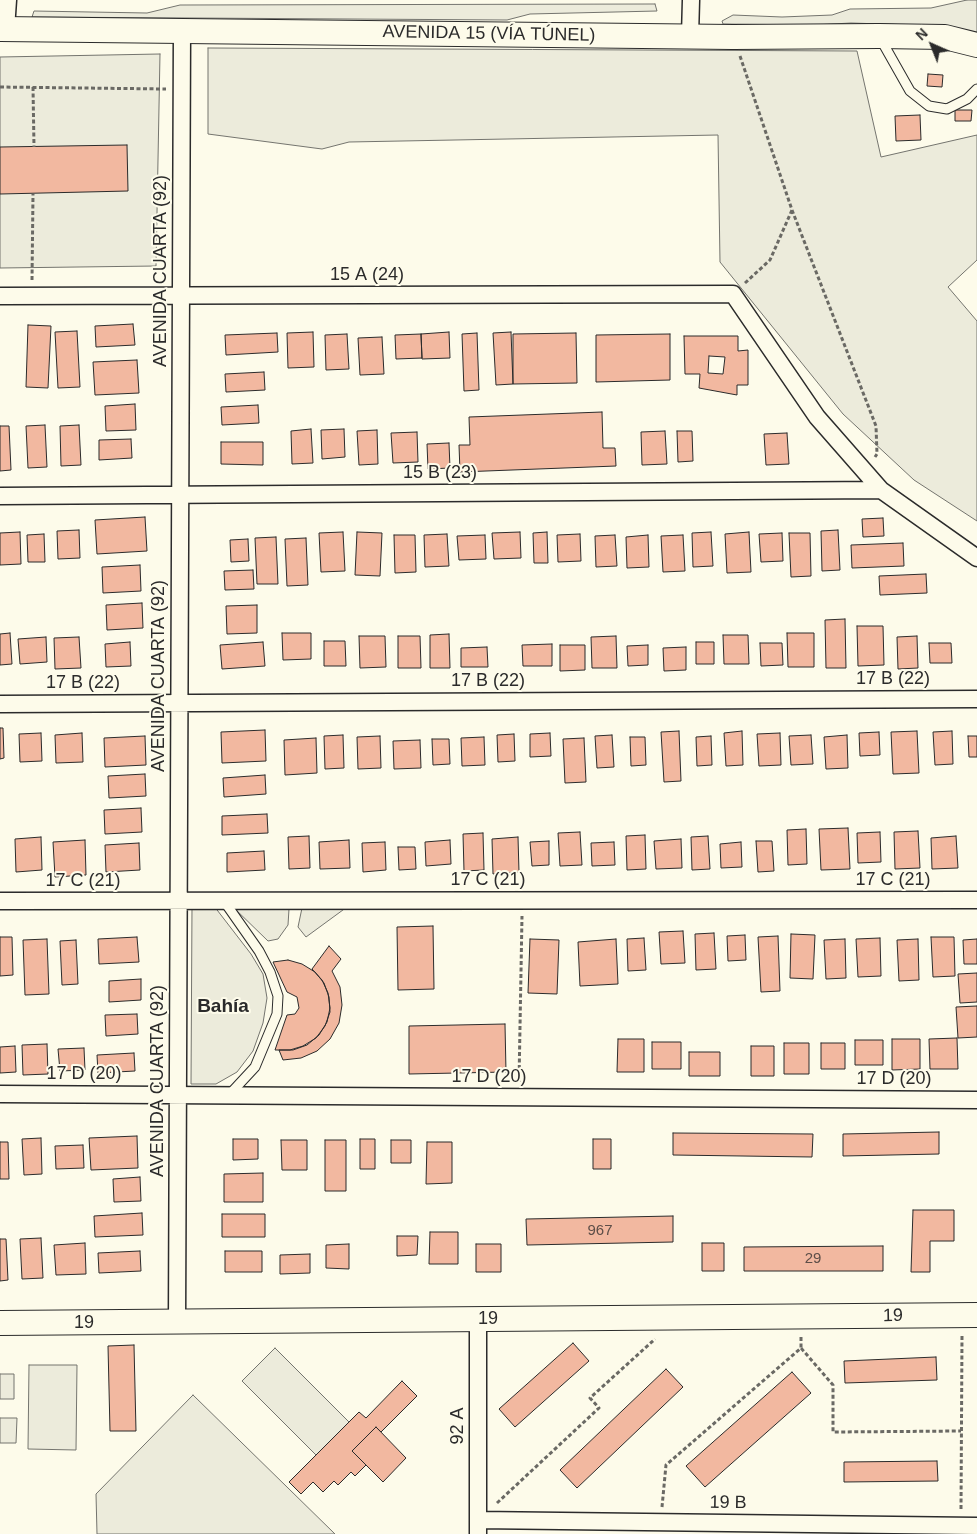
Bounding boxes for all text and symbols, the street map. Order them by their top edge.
north arrow [907,20,957,70]
street label: AVENIDA 15 (VÍA TÚNEL) [382,21,596,47]
text: N [912,25,931,43]
street label: AVENIDA CUARTA (92) [150,175,172,367]
street label: 15 A (24) [330,264,404,286]
street label: 15 B (23) [403,462,477,484]
street label: AVENIDA CUARTA (92) [148,580,170,772]
street label: 17 B (22) [856,668,930,690]
street label: 17 B (22) [451,670,525,692]
street label: 17 B (22) [46,672,120,694]
street label: 17 C (21) [450,869,526,891]
street label: 17 C (21) [855,869,931,891]
street label: 17 C (21) [45,870,121,892]
street label: AVENIDA CUARTA (92) [147,985,169,1177]
district label: Bahía [197,996,249,1018]
street label: 17 D (20) [46,1063,122,1085]
street label: 17 D (20) [451,1066,527,1088]
street label: 17 D (20) [856,1068,932,1090]
house number: 967 [587,1222,613,1240]
house number: 29 [805,1250,821,1268]
street label: 19 [883,1305,903,1327]
street label: 19 [478,1308,498,1330]
street label: 19 [74,1312,94,1334]
street label: 92 A [447,1407,469,1445]
street label: 19 B [709,1492,747,1514]

